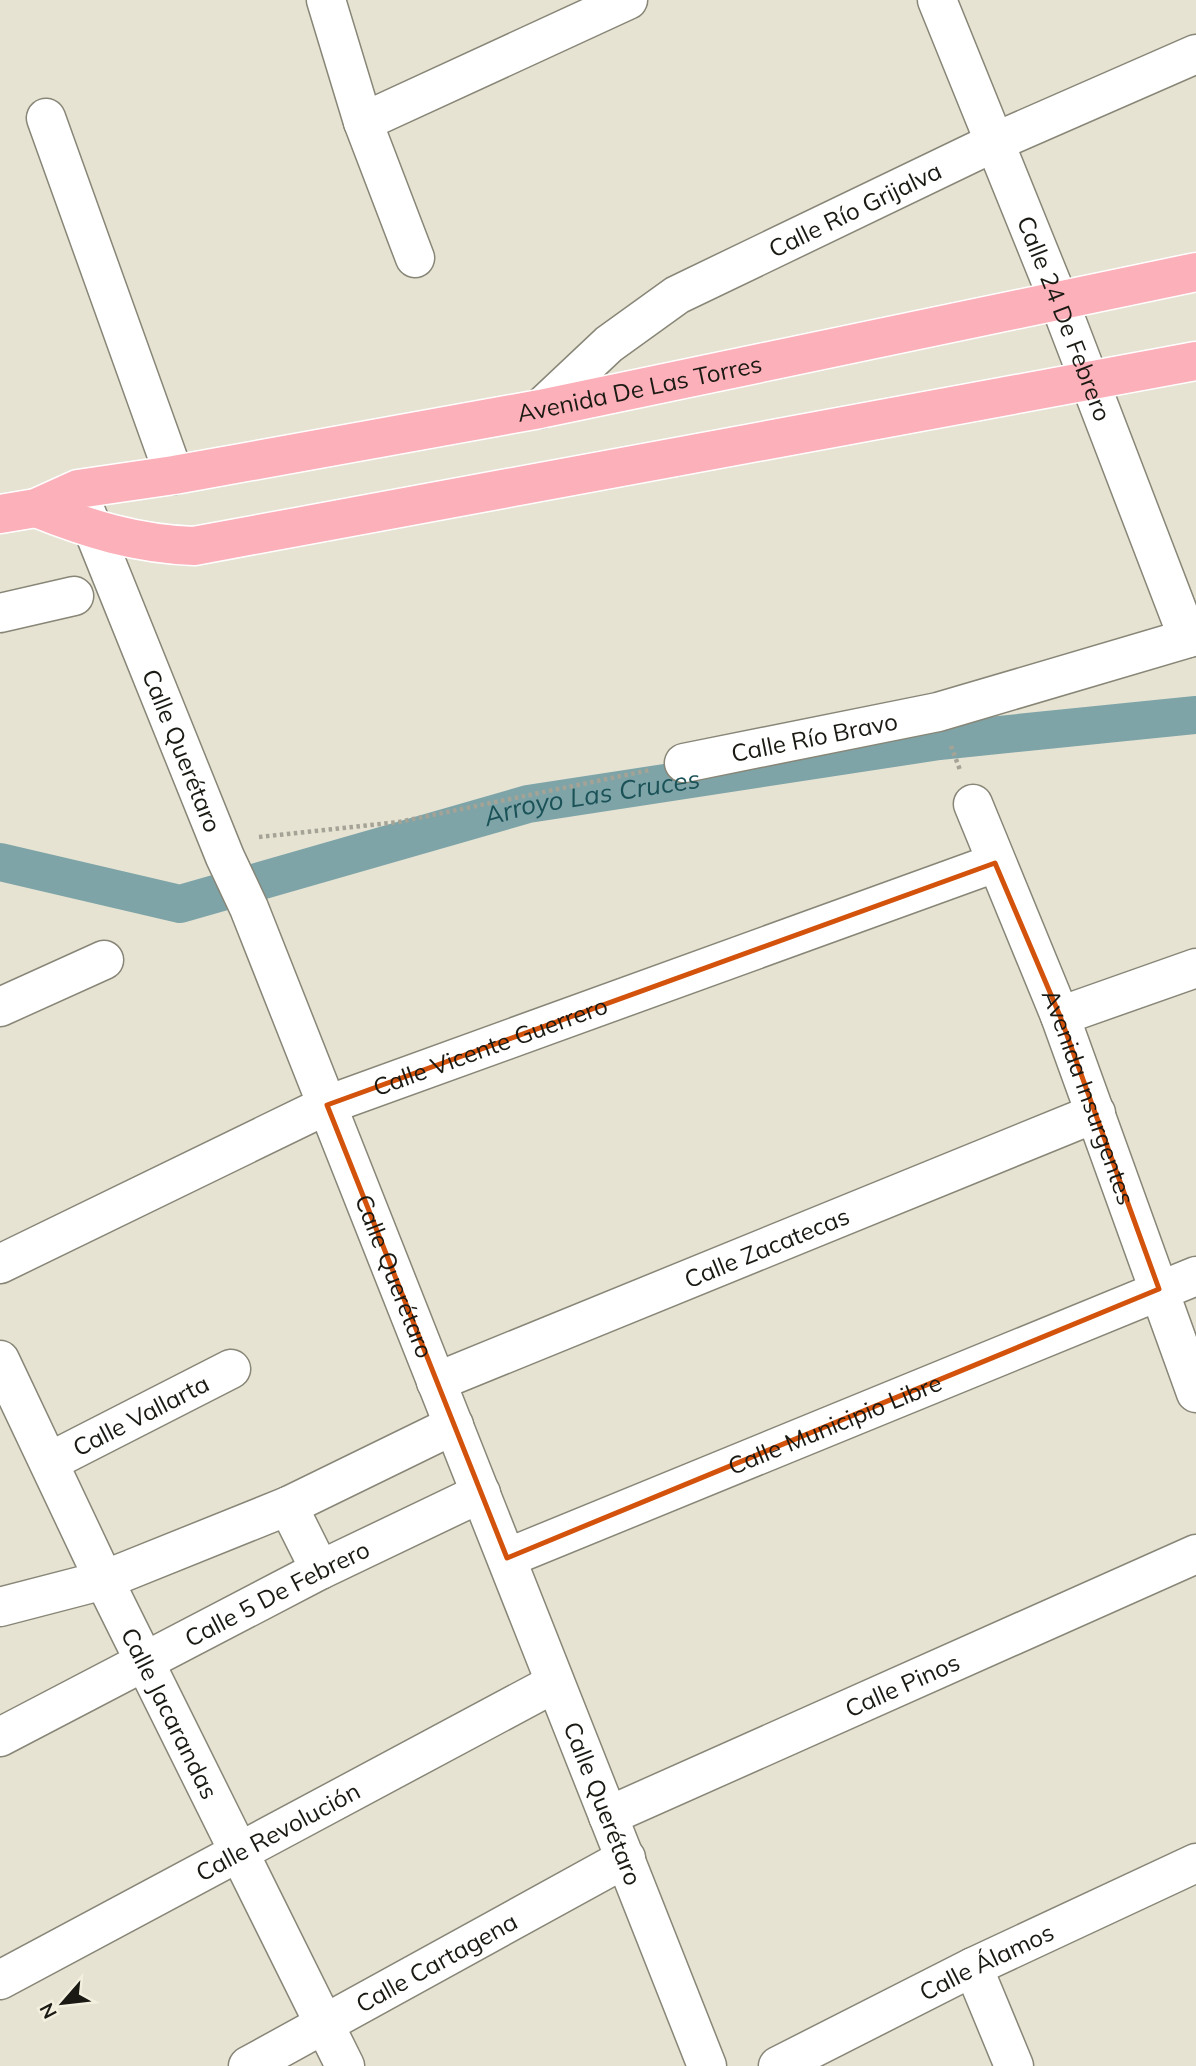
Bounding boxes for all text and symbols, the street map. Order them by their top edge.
street label: Calle Río Grijalva [764,155,946,264]
street label: Calle 24 De Febrero [1011,211,1118,425]
street label: Avenida De Las Torres [515,348,764,428]
street label: Calle Querétaro [136,665,228,837]
street label: Calle Río Bravo [729,705,900,768]
water label: Arroyo Las Cruces [479,761,702,833]
street label: Avenida Insurgentes [1036,985,1142,1209]
street label: Calle Vicente Guerrero [369,990,611,1102]
street label: Calle Querétaro [349,1190,440,1362]
street label: Calle Zacatecas [680,1200,853,1294]
street label: Calle Municipio Libre [723,1367,946,1481]
street label: Calle Vallarta [68,1368,214,1462]
street label: Calle 5 De Febrero [179,1534,374,1653]
street label: Calle Jacarandas [115,1623,225,1804]
street label: Calle Pinos [840,1646,964,1724]
street label: Calle Querétaro [557,1717,649,1890]
street label: Calle Revolución [191,1775,365,1887]
street label: Calle Cartagena [350,1906,522,2019]
street label: Calle Álamos [914,1917,1058,2007]
north arrow [28,1968,98,2038]
text: N [34,1999,62,2023]

